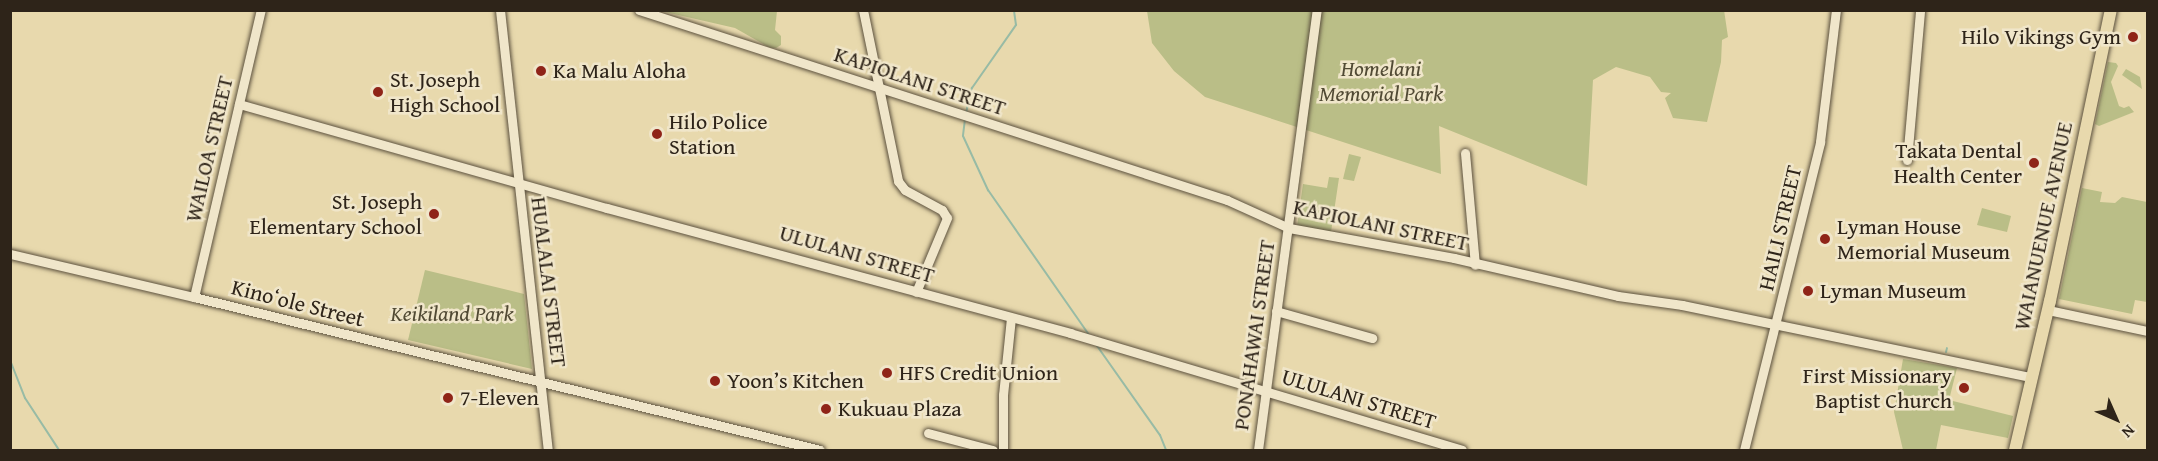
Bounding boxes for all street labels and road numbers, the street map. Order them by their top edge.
street label: KAPIOLANI STREET [831,41,1009,121]
street label: WAILOA STREET [179,73,239,225]
street label: WAIANUENUE AVENUE [2008,119,2078,333]
street label: HAILI STREET [1753,163,1807,293]
street label: KAPIOLANI STREET [1291,194,1471,256]
street label: HUALALAI STREET [525,195,573,369]
street label: ULULANI STREET [776,219,938,289]
street label: PONAHAWAI STREET [1228,238,1280,432]
street label: Kinoʻole Street [229,274,367,332]
street label: ULULANI STREET [1279,363,1439,435]

